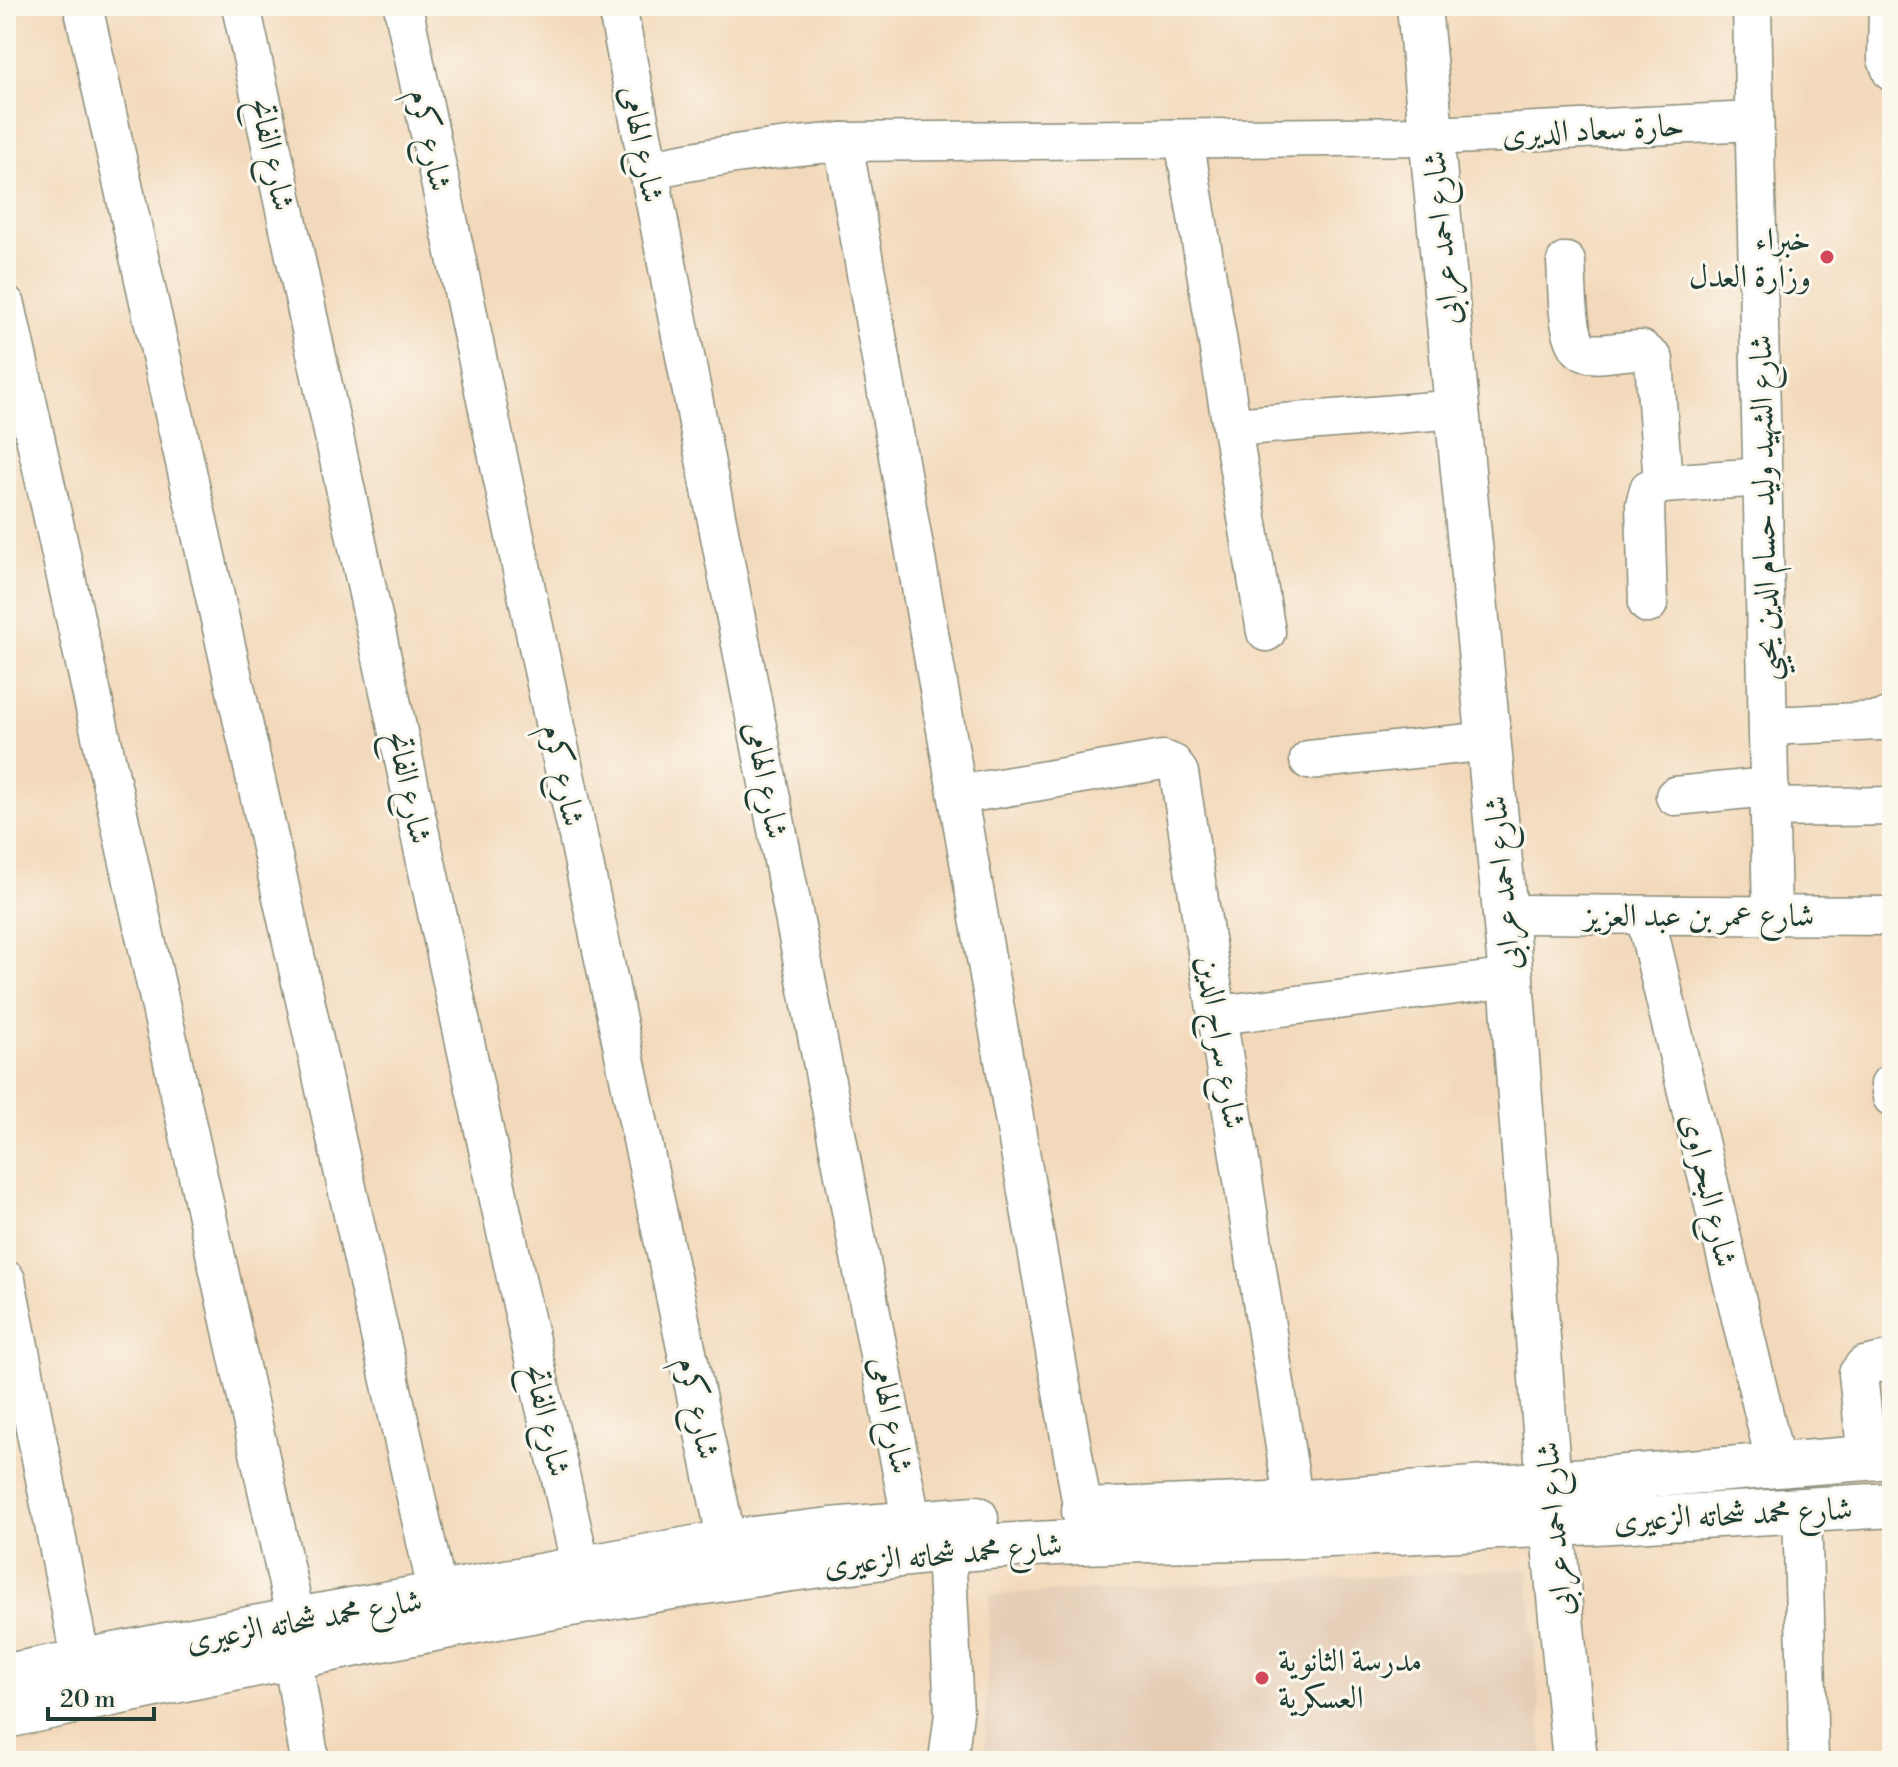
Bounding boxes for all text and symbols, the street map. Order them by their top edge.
street label: شارع الهامى [605,82,673,208]
street label: شارع كرم [393,85,460,196]
street label: شارع الفاتح [235,94,304,216]
street label: حارة سعاد الديرى [1501,105,1685,155]
street label: شارع احمد عرابى [1414,149,1476,327]
place label: خبراء وزارة العدل [1689,220,1811,297]
marker: خبراء وزارة العدل [1818,248,1836,266]
street label: شارع الشهيد وليد حسام الدين يحيي [1741,334,1796,682]
street label: شارع الهامى [729,718,797,844]
street label: شارع كرم [526,720,593,831]
street label: شارع الفاتح [372,727,441,849]
street label: شارع احمد عرابى [1475,794,1537,972]
street label: شارع عمر بن عبد العزيز [1581,896,1814,942]
street label: شارع سراج الدين [1181,952,1254,1133]
street label: شارع البحراوى [1666,1109,1746,1273]
street label: شارع كرم [661,1353,728,1464]
street label: شارع الهامى [854,1353,922,1479]
street label: شارع الفاتح [509,1360,579,1482]
street label: شارع احمد عرابى [1527,1440,1589,1618]
street label: شارع محمد شحاته الزعيرى [1612,1489,1854,1547]
street label: شارع محمد شحاته الزعيرى [822,1525,1065,1591]
street label: شارع محمد شحاته الزعيرى [183,1581,427,1667]
place label: مدرسة الثانوية العسكرية [1278,1641,1422,1718]
marker: مدرسة الثانوية العسكرية [1253,1669,1271,1687]
scale bar [48,1671,154,1721]
text: 20 m [60,1685,116,1715]

